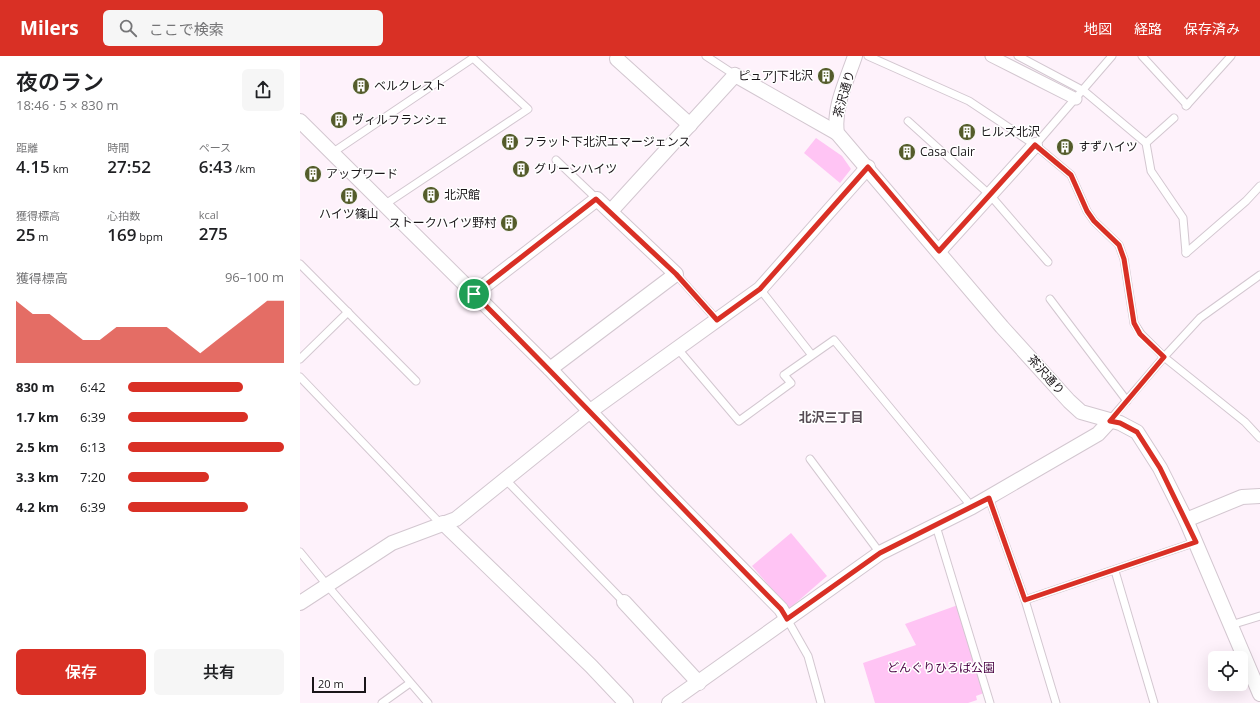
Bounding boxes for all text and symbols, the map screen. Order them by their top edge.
search box [103,10,383,46]
text: Milers [20,15,79,41]
icon: search [117,17,139,39]
text: ここで検索 [149,19,224,39]
text: 地図 [1084,19,1112,38]
text: 経路 [1134,19,1162,38]
text: 保存済み [1184,19,1240,38]
text: 夜のラン [16,66,104,96]
building icon: ピュアJ下北沢 [816,66,836,86]
place label: ピュアJ下北沢 [738,67,813,84]
street label: 茶沢通り [829,68,858,119]
button: share [242,69,284,111]
building icon: ベルクレスト [351,76,371,96]
place label: ベルクレスト [374,77,446,94]
text: 18:46 · 5 × 830 m [16,96,119,114]
building icon: ヴィルフランシェ [329,110,349,130]
place label: ヴィルフランシェ [352,111,448,128]
building icon: ヒルズ北沢 [957,122,977,142]
place label: ヒルズ北沢 [980,123,1040,140]
building icon: フラット下北沢エマージェンス [500,132,520,152]
place label: フラット下北沢エマージェンス [523,133,691,150]
building icon: すずハイツ [1055,137,1075,157]
place label: すずハイツ [1078,138,1138,155]
text: 距離 [16,140,38,155]
text: 時間 [107,140,129,155]
text: ペース [199,140,231,155]
building icon: Casa Clair [897,142,917,162]
place label: Casa Clair [920,143,975,160]
text: 4.15 [16,155,50,178]
text: 27:52 [107,155,151,178]
text: 6:43 [199,155,232,178]
building icon: グリーンハイツ [511,159,531,179]
place label: グリーンハイツ [534,160,617,177]
text: km [50,161,69,176]
text: /km [232,161,255,176]
building icon: アップワード [303,164,323,184]
place label: アップワード [326,165,398,182]
building icon: 北沢館 [421,185,441,205]
building icon: ハイツ篠山 [339,186,359,206]
place label: 北沢館 [444,186,480,203]
place label: ハイツ篠山 [319,205,379,222]
text: kcal [199,207,219,222]
text: 獲得標高 [16,208,60,223]
text: 心拍数 [107,208,140,223]
building icon: ストークハイツ野村 [499,213,519,233]
place label: ストークハイツ野村 [389,214,497,231]
text: 275 [199,222,228,245]
text: 25 [16,223,35,246]
text: 169 [107,223,137,246]
text: m [35,229,49,244]
text: bpm [137,229,163,244]
text: 96–100 m [225,268,284,286]
text: 獲得標高 [16,269,68,287]
pin [457,277,491,311]
icon: arrive [463,283,485,305]
street label: 茶沢通り [1024,351,1069,398]
text: 830 m [16,378,54,396]
text: 6:42 [80,378,106,396]
text: 1.7 km [16,408,59,426]
text: 6:39 [80,408,106,426]
district label: 北沢三丁目 [798,408,864,426]
text: 2.5 km [16,438,59,456]
text: 6:13 [80,438,106,456]
text: 3.3 km [16,468,59,486]
text: 7:20 [80,468,106,486]
text: 4.2 km [16,498,59,516]
text: 6:39 [80,498,106,516]
button: 保存 [16,649,146,695]
button: 共有 [154,649,284,695]
map controls [1208,651,1248,691]
button: locate [1208,651,1248,691]
park label: どんぐりひろば公園 [887,659,995,676]
scale bar [312,675,366,694]
text: 20 m [318,676,344,691]

